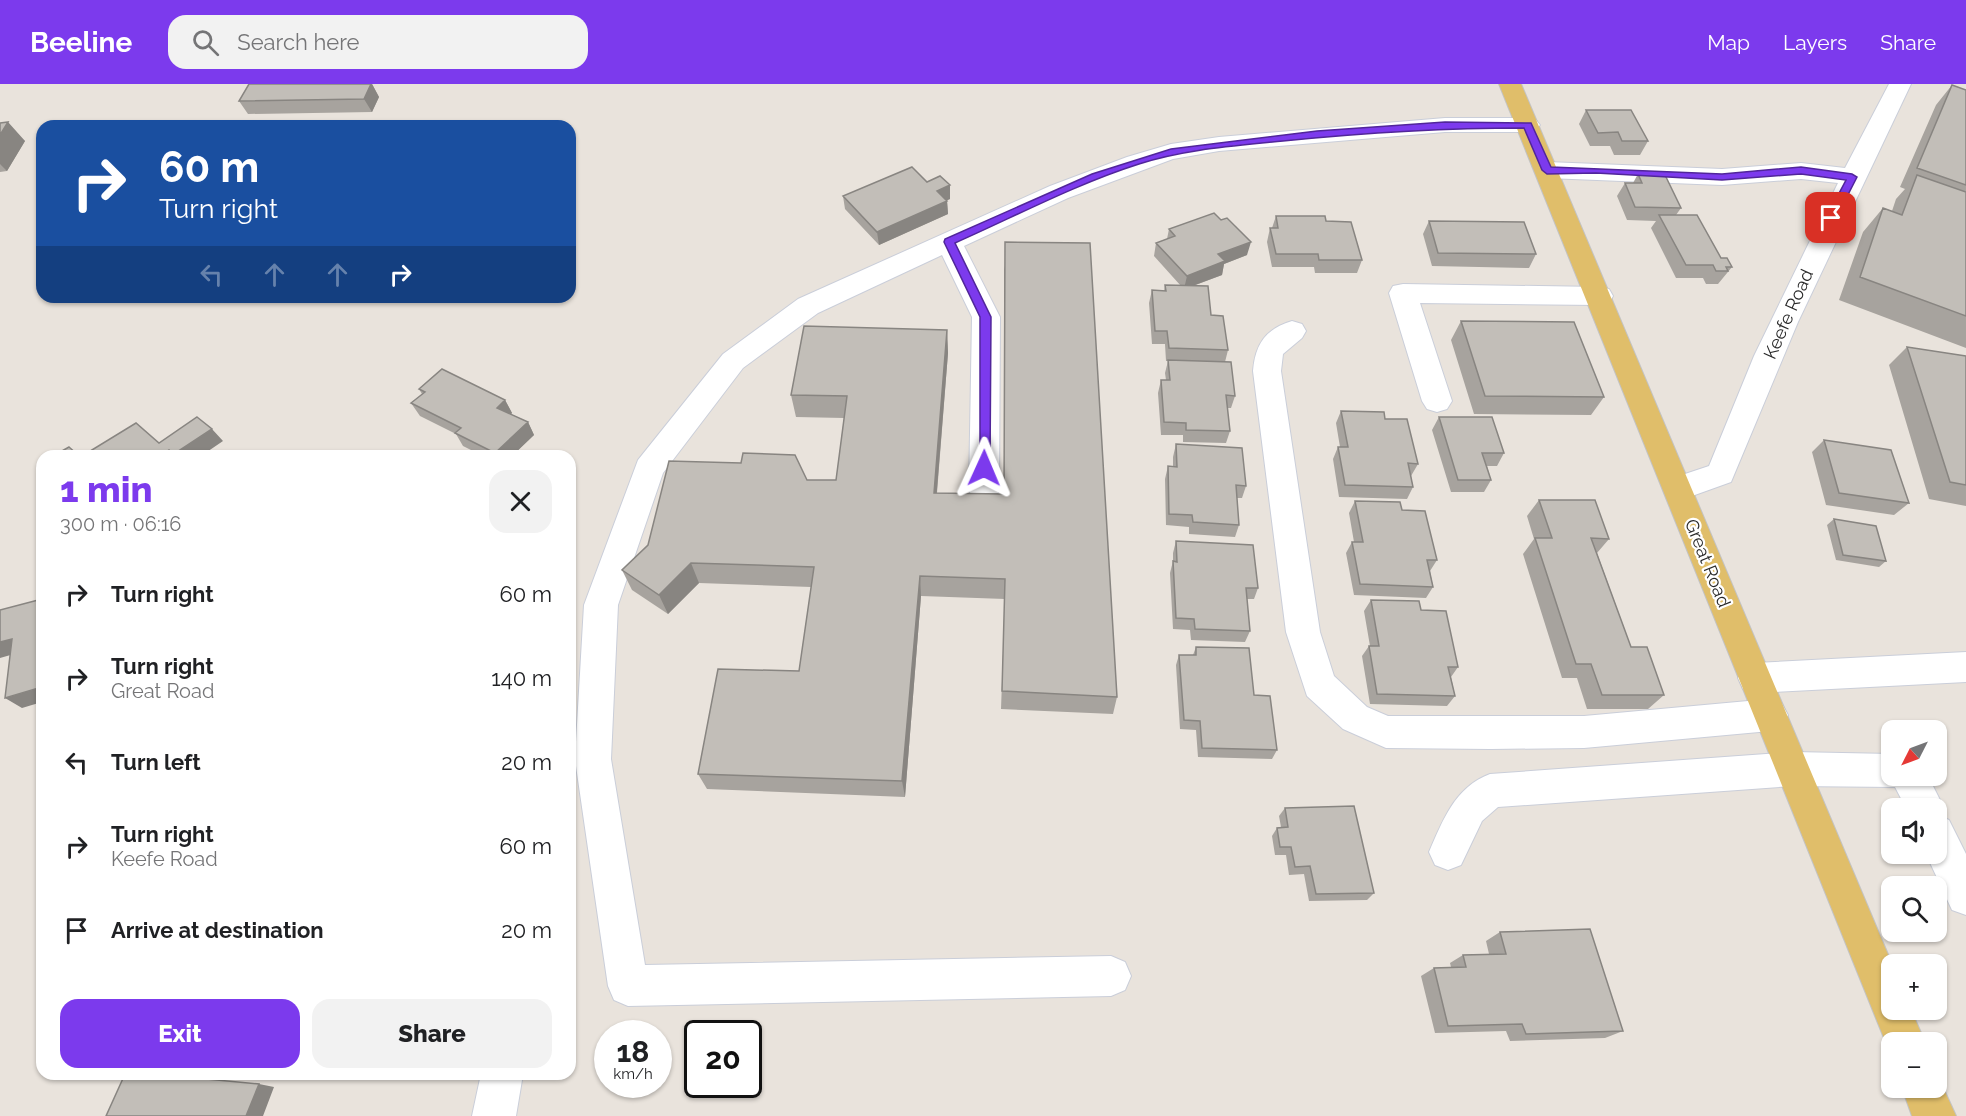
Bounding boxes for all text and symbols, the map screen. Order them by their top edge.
search box [168,15,588,69]
text: Beeline [30,26,132,59]
icon: search [189,26,222,59]
text: Search here [237,29,359,55]
text: Map [1707,30,1750,55]
text: Layers [1783,30,1847,55]
text: Share [1880,30,1936,55]
text: 60 m [159,143,259,192]
icon: right [60,144,138,222]
pin [1805,192,1856,243]
text: Turn right [159,193,278,224]
icon: arrive [1814,201,1847,234]
icon: left [195,258,228,291]
icon: ahead [258,258,291,291]
icon: ahead [321,258,354,291]
icon: right [384,258,417,291]
street label: Keefe Road [1759,266,1817,362]
position arrow [952,436,1016,500]
text: 1 min [60,468,152,510]
button: close [489,470,552,533]
text: 300 m · 06:16 [60,512,181,536]
street label: Great Road [1681,516,1735,610]
icon: right [60,578,93,611]
text: Turn right [111,581,214,607]
text: 60 m [499,581,552,607]
text: Turn right [111,653,214,679]
icon: right [60,662,93,695]
text: 140 m [491,665,552,691]
text: Great Road [111,679,214,703]
north arrow [1881,720,1947,786]
map controls [1881,720,1947,1098]
icon: left [60,746,93,779]
text: Turn left [111,749,201,775]
text: 20 m [501,749,552,775]
button: sound [1881,798,1947,864]
text: Turn right [111,821,214,847]
icon: right [60,830,93,863]
text: 60 m [499,833,552,859]
text: Keefe Road [111,847,218,871]
button: search [1881,876,1947,942]
icon: arrive [60,914,93,947]
text: Arrive at destination [111,917,324,943]
text: 20 m [501,917,552,943]
button: + [1881,954,1947,1020]
button: Exit [60,999,300,1068]
button: Share [312,999,552,1068]
speed limit sign: 20 [684,1020,762,1098]
button: − [1881,1032,1947,1098]
text: 18 [617,1034,649,1069]
text: km/h [613,1065,653,1083]

